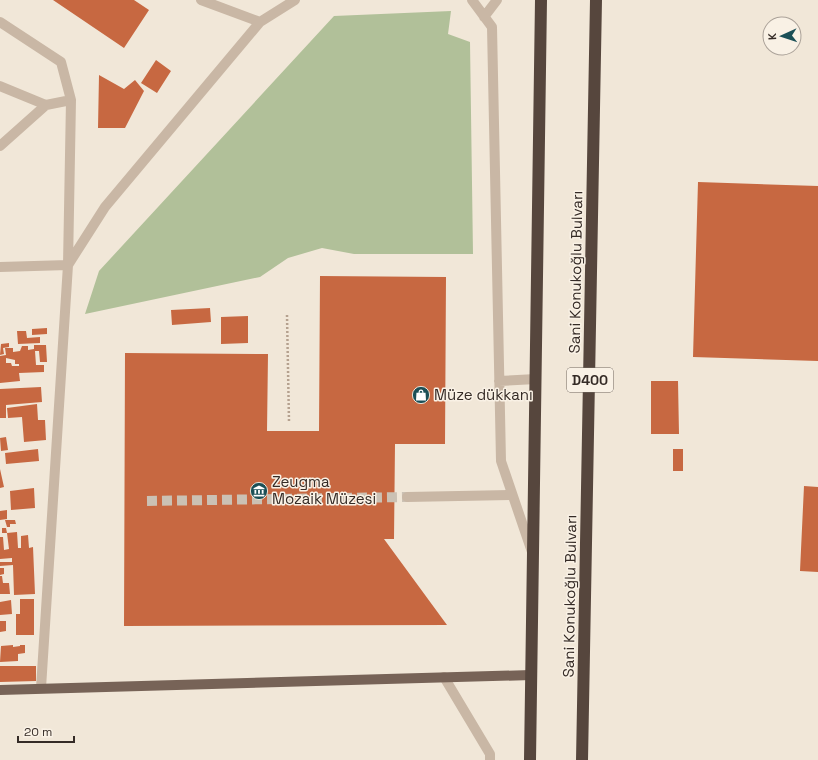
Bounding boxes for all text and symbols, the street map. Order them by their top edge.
north arrow [762,16,802,56]
text: K [765,33,779,40]
street label: Sani Konukoğlu Bulvarı [565,190,586,354]
road number: D400 [567,368,613,392]
shop icon: Müze dükkanı [411,385,431,405]
place label: Müze dükkanı [434,385,533,404]
place label: Zeugma Mozaik Müzesi [272,472,376,508]
museum icon: Zeugma Mozaik Müzesi [249,481,269,501]
street label: Sani Konukoğlu Bulvarı [559,514,580,678]
scale bar [18,718,74,744]
text: 20 m [24,724,52,740]

